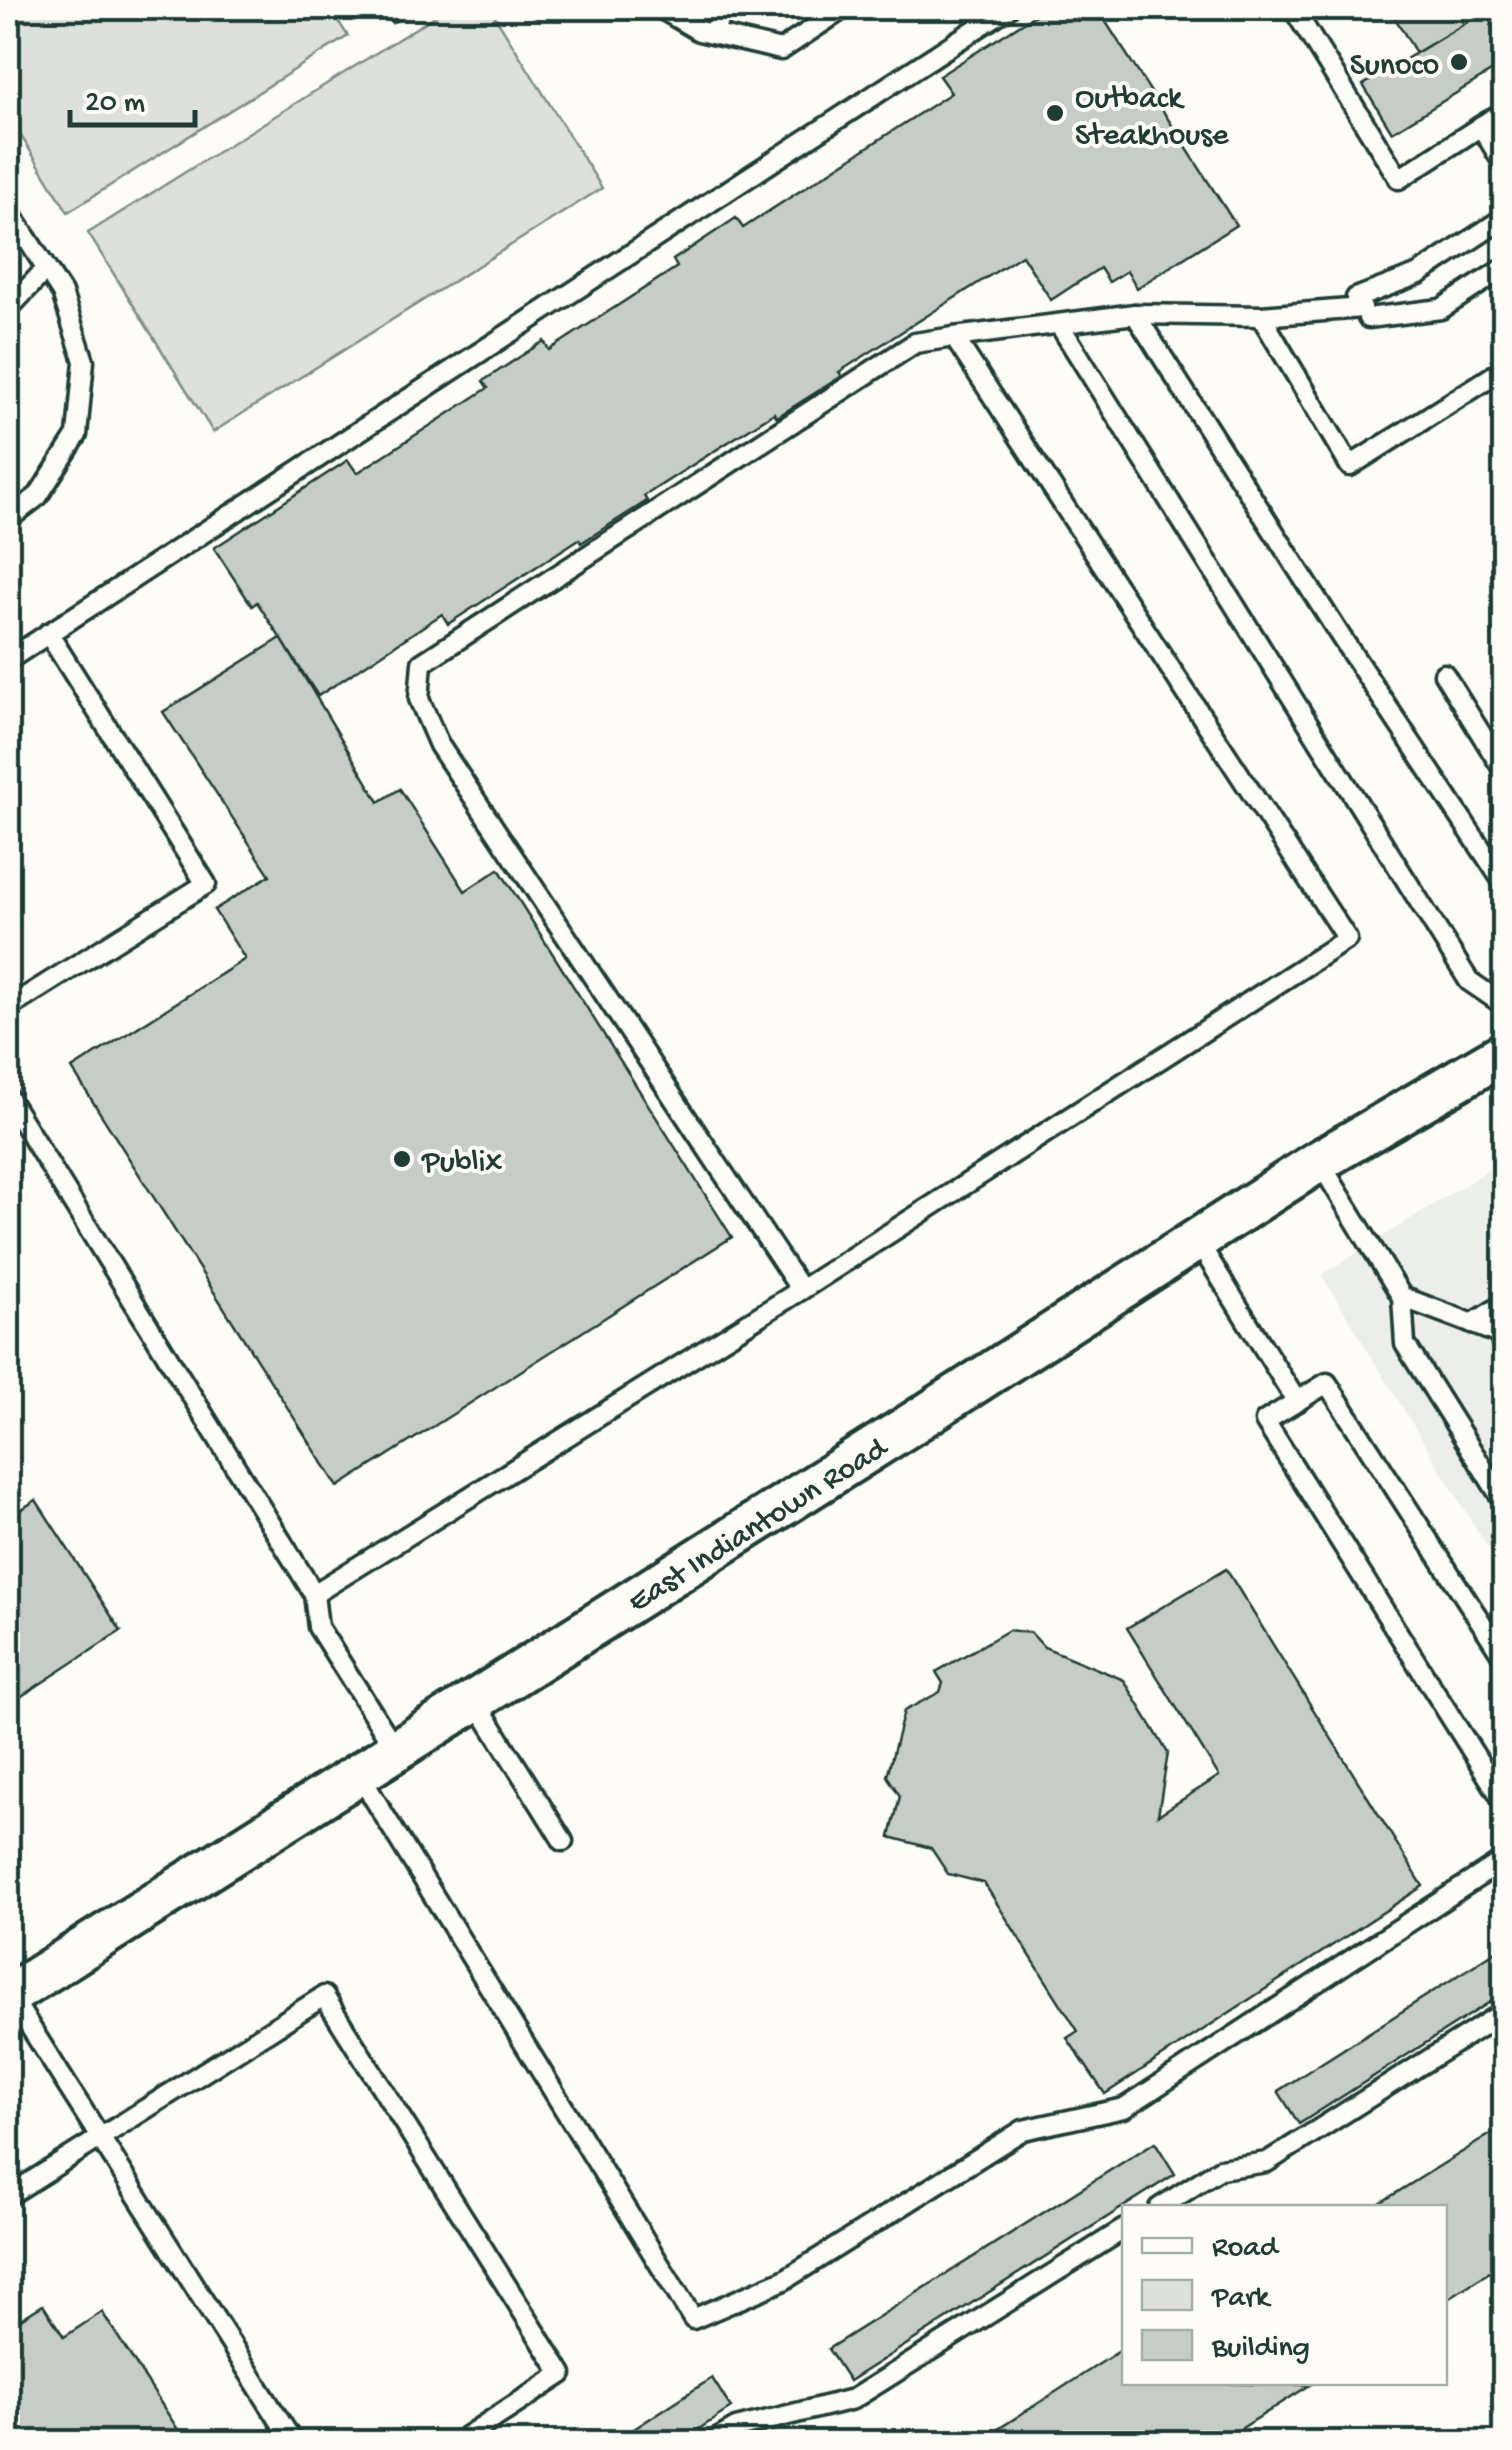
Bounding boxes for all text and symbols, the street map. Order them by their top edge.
place label: Sunoco [1350,48,1439,86]
marker: Sunoco [1448,51,1470,73]
scale bar [70,65,195,127]
place label: Outback Steakhouse [1075,81,1229,156]
text: 20 m [85,87,145,122]
marker: Outback Steakhouse [1044,102,1066,124]
place label: Publix [421,1145,503,1183]
marker: Publix [391,1148,413,1170]
street label: East Indiantown Road [622,1430,897,1623]
legend [1122,2205,1447,2385]
text: Road [1212,2232,1280,2267]
text: Park [1211,2282,1272,2317]
text: Building [1211,2332,1310,2367]

